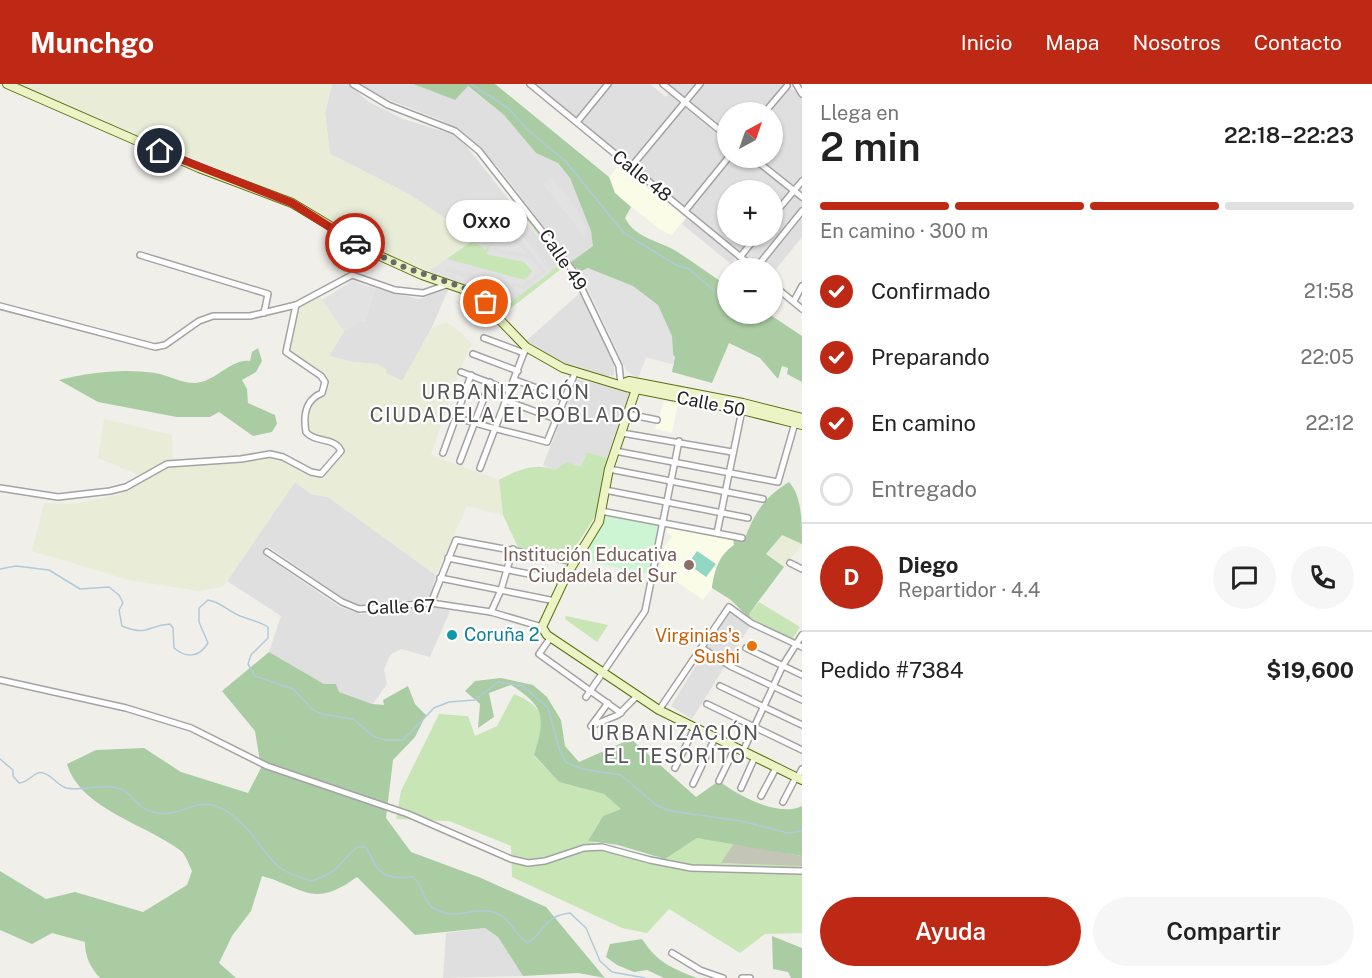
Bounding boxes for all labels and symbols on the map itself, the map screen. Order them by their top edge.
north arrow [717,102,783,168]
pin [134,125,185,176]
street label: Calle 48 [609,145,676,206]
callout: Oxxo [446,200,526,242]
courier [325,213,385,273]
street label: Calle 49 [535,225,592,294]
pin [460,276,511,327]
district label: URBANIZACIÓN CIUDADELA EL POBLADO [370,379,642,427]
street label: Calle 50 [675,387,747,420]
place label: Institución Educativa Ciudadela del Sur [503,544,677,586]
marker: Institución Educativa Ciudadela del Sur [682,558,696,572]
street label: Calle 67 [366,595,436,618]
place label: Coruña 2 [464,624,540,645]
place label: Virginias's Sushi [655,625,740,667]
marker: Coruña 2 [445,628,459,642]
marker: Virginias's Sushi [745,639,759,653]
district label: URBANIZACIÓN EL TESORITO [590,720,760,768]

